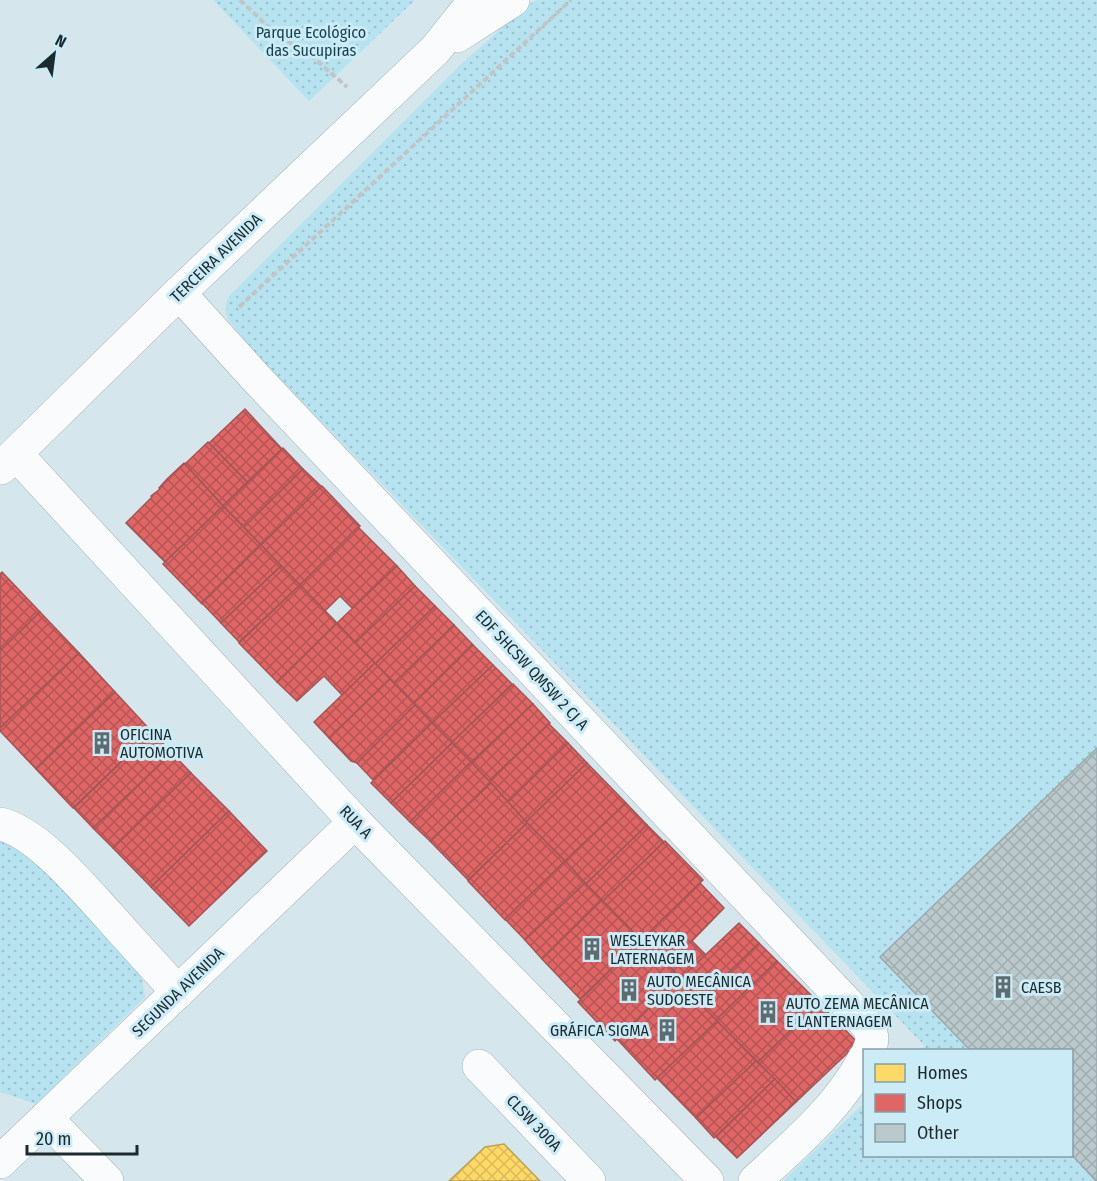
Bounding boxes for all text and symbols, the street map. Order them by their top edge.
park label: Parque Ecológico das Sucupiras [256,23,366,60]
north arrow [24,24,84,84]
text: N [52,31,70,52]
street label: TERCEIRA AVENIDA [166,209,266,306]
street label: EDF SHCSW QMSW 2 CJ A [472,606,593,734]
place label: OFICINA AUTOMOTIVA [120,725,204,762]
building icon: OFICINA AUTOMOTIVA [89,730,115,756]
street label: RUA A [336,802,377,843]
place label: WESLEYKAR LATERNAGEM [610,931,694,968]
building icon: WESLEYKAR LATERNAGEM [579,936,605,962]
street label: SEGUNDA AVENIDA [128,943,228,1041]
place label: AUTO MECÂNICA SUDOESTE [647,972,752,1009]
building icon: CAESB [990,974,1016,1000]
building icon: AUTO MECÂNICA SUDOESTE [616,977,642,1003]
place label: CAESB [1021,978,1062,997]
place label: AUTO ZEMA MECÂNICA E LANTERNAGEM [786,994,929,1031]
building icon: AUTO ZEMA MECÂNICA E LANTERNAGEM [755,999,781,1025]
building icon: GRÁFICA SIGMA [654,1017,680,1043]
place label: GRÁFICA SIGMA [550,1021,650,1040]
legend [863,1049,1073,1157]
text: Homes [917,1062,968,1084]
street label: CLSW 300A [503,1091,566,1155]
text: Shops [917,1092,962,1114]
scale bar [27,1118,136,1156]
text: Other [917,1122,960,1144]
text: 20 m [36,1128,71,1150]

